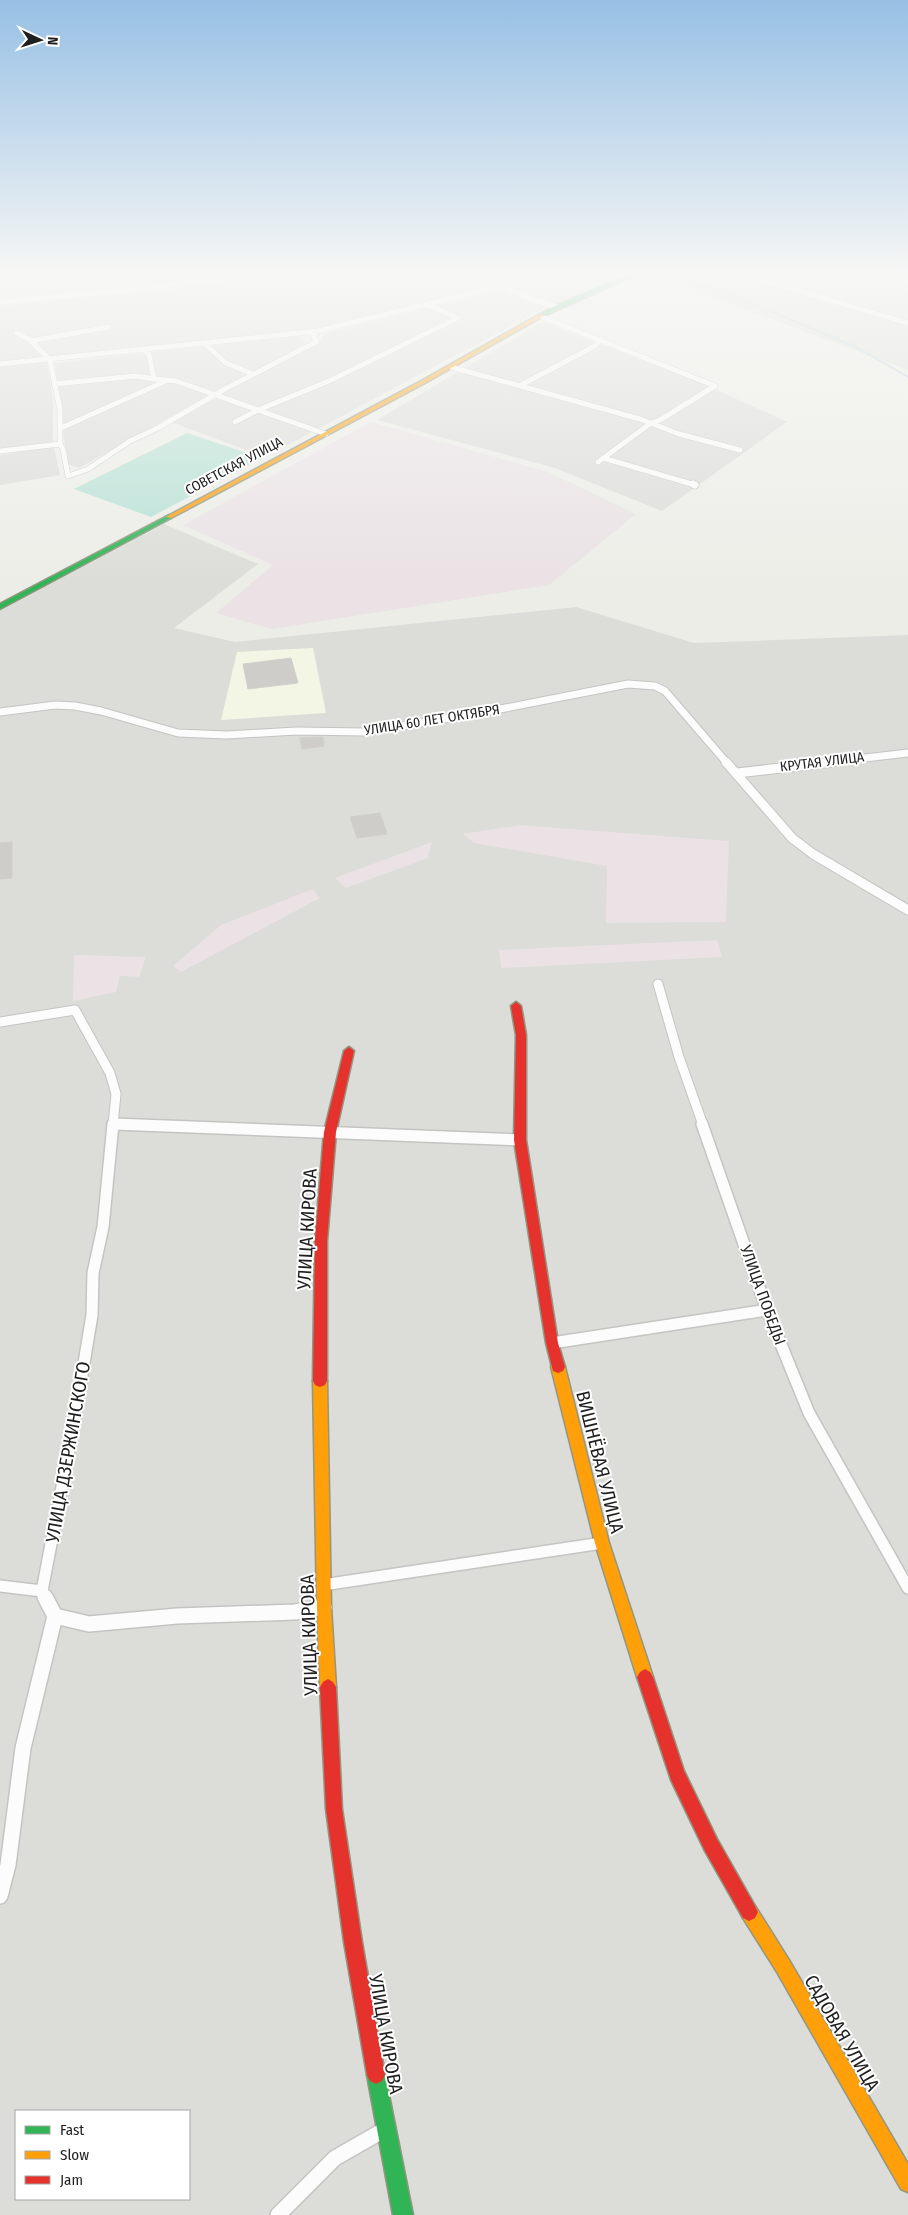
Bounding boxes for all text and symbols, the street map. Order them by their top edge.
north arrow [15,15,65,65]
text: N [44,36,61,46]
street label: СОВЕТСКАЯ УЛИЦА [182,433,286,499]
street label: УЛИЦА 60 ЛЕТ ОКТЯБРЯ [362,701,501,739]
street label: КРУТАЯ УЛИЦА [779,748,866,776]
street label: УЛИЦА КИРОВА [292,1168,322,1291]
street label: УЛИЦА ПОБЕДЫ [736,1242,790,1347]
street label: УЛИЦА ДЗЕРЖИНСКОГО [41,1360,95,1545]
street label: ВИШНЁВАЯ УЛИЦА [571,1388,629,1536]
street label: УЛИЦА КИРОВА [295,1574,323,1697]
street label: УЛИЦА КИРОВА [364,1971,408,2096]
street label: САДОВАЯ УЛИЦА [799,1971,885,2095]
legend [15,2110,190,2200]
text: Fast [60,2121,84,2139]
text: Slow [60,2146,89,2164]
text: Jam [60,2171,83,2189]

